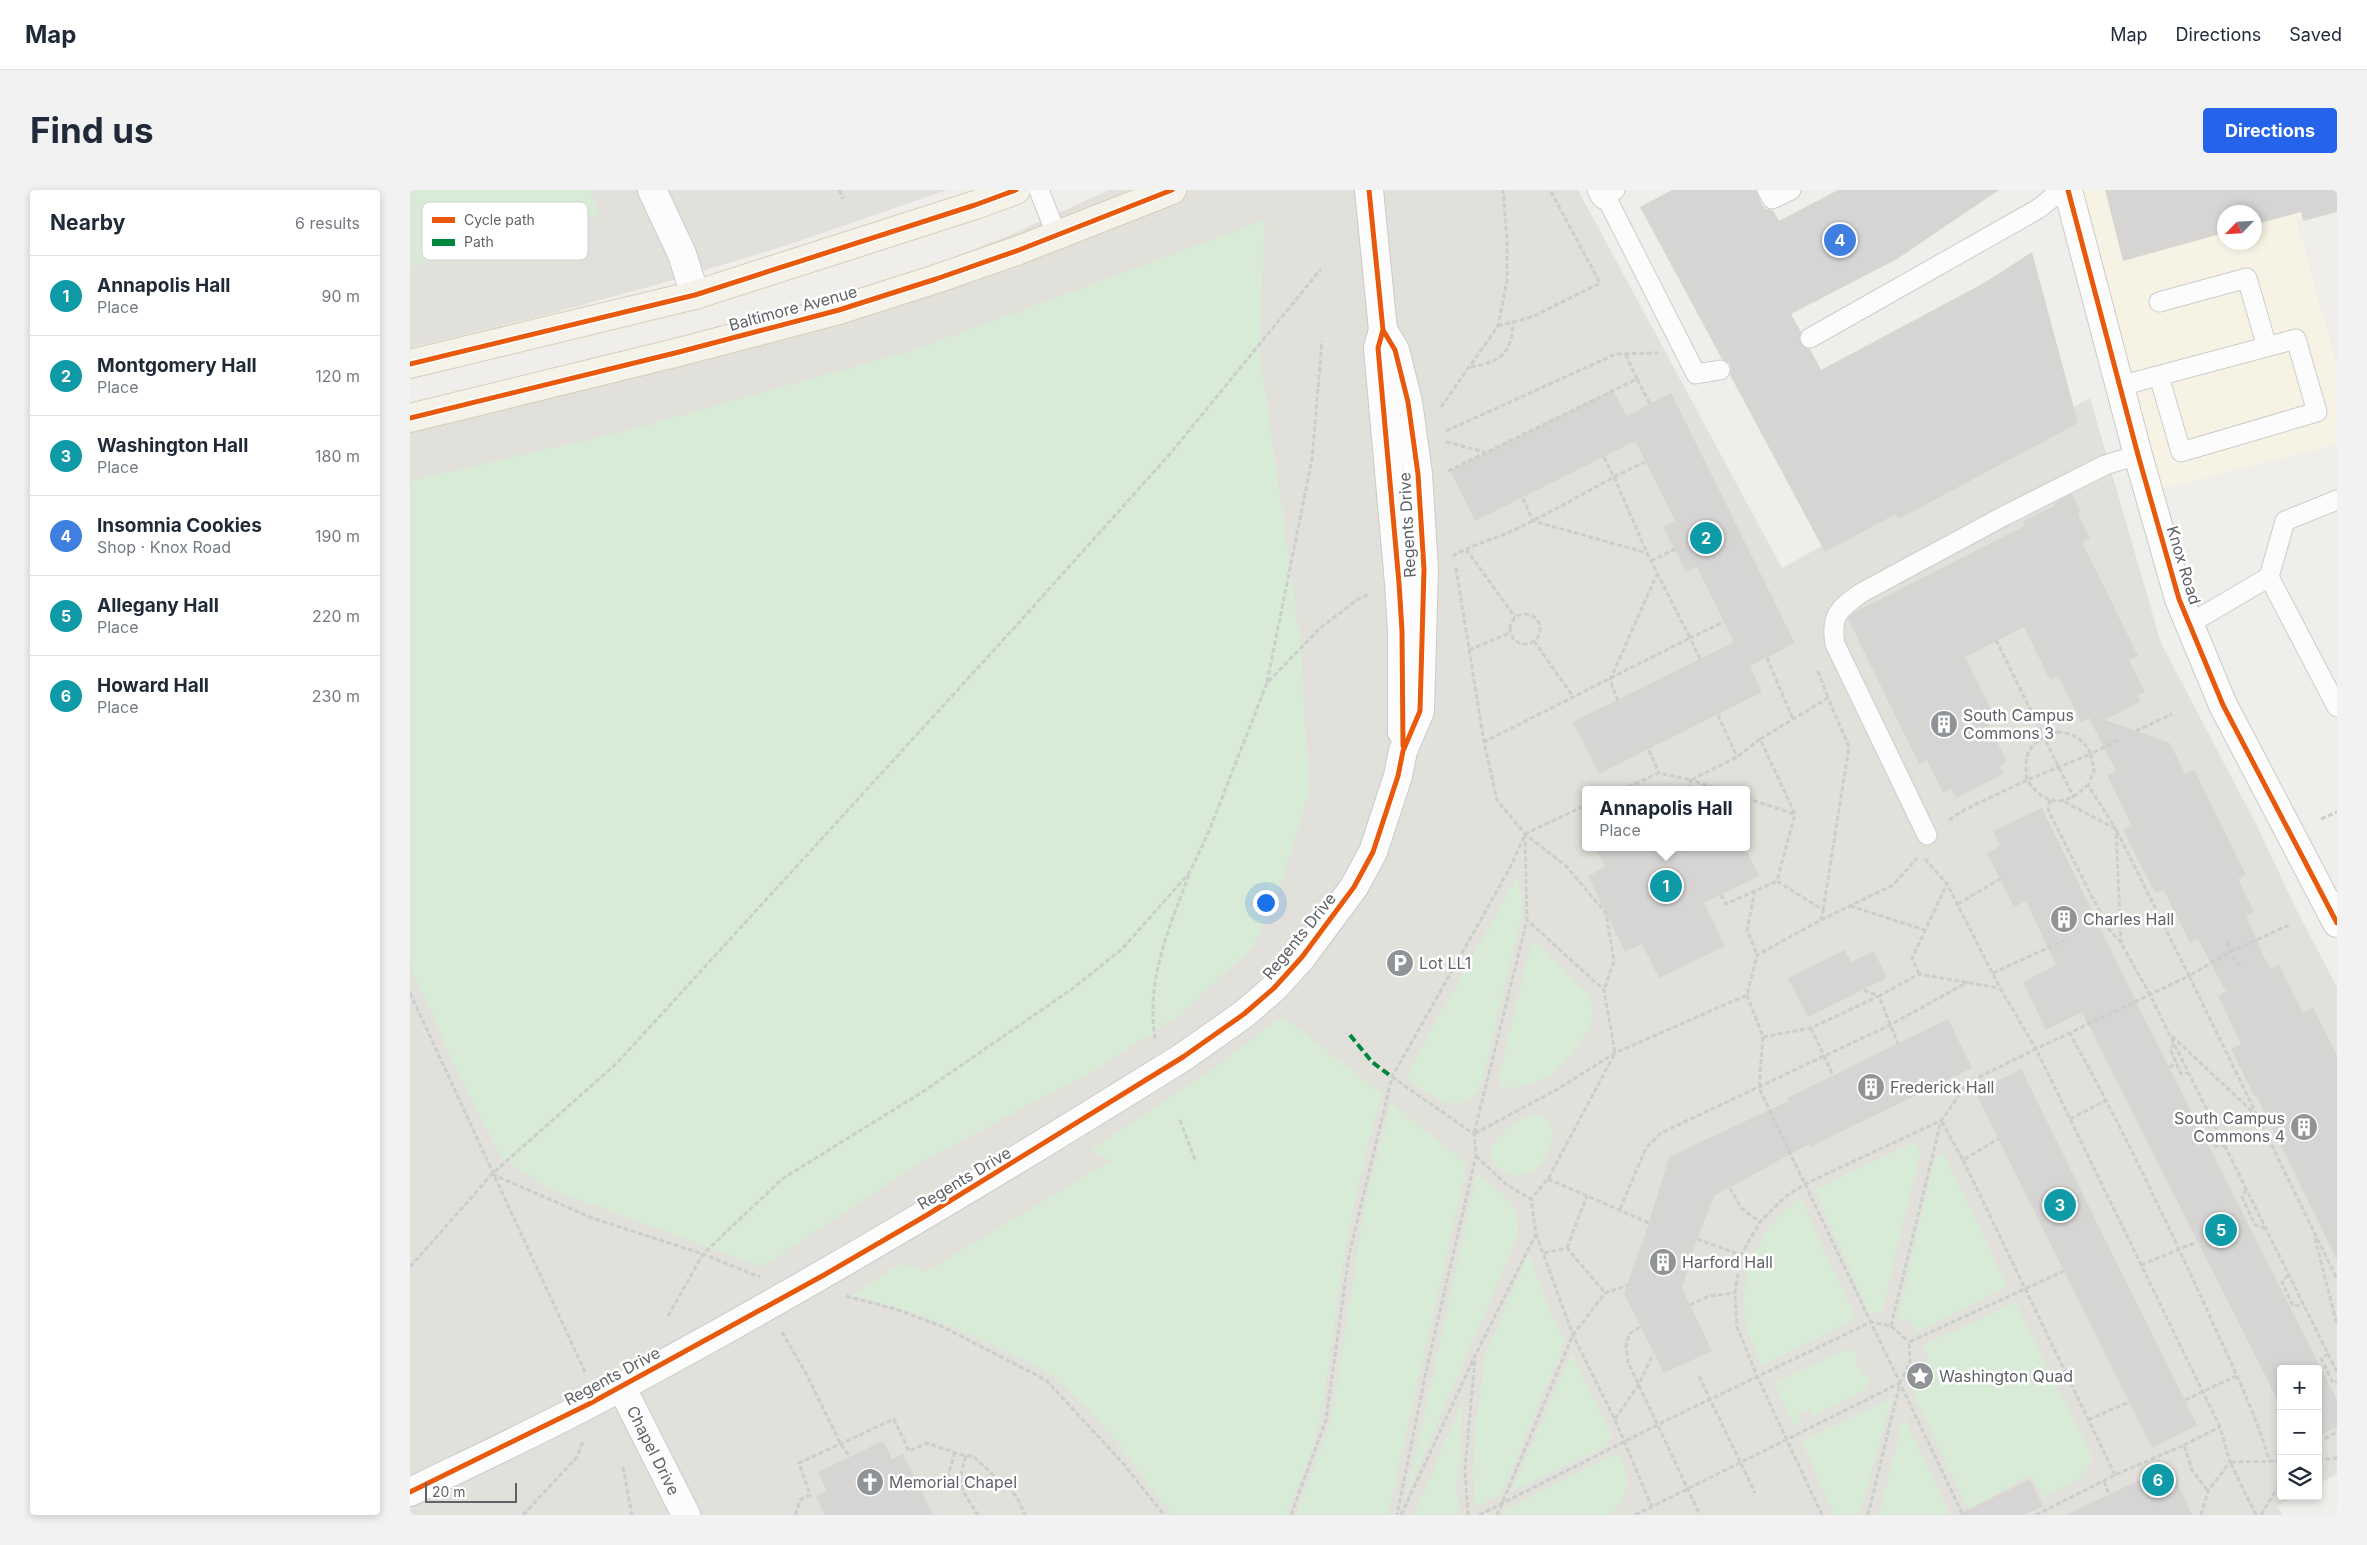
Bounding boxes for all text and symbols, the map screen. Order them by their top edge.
text: Map [25,20,76,49]
text: Map [2110,24,2148,45]
text: Directions [2176,24,2261,45]
text: Saved [2289,24,2342,45]
button: Directions [2203,108,2337,153]
text: Find us [30,109,154,151]
legend [422,202,588,260]
north arrow [2217,205,2262,250]
text: Nearby [50,210,125,235]
text: Cycle path [464,211,535,228]
text: 6 results [295,213,360,233]
pin: 4 [1824,221,1856,259]
text: Path [464,233,494,250]
text: Annapolis Hall [97,274,230,297]
street label: Baltimore Avenue [727,281,859,335]
text: 1 [63,286,69,306]
text: 90 m [321,286,360,306]
text: Place [97,297,139,317]
text: Montgomery Hall [97,354,257,377]
text: 2 [61,366,71,386]
text: 120 m [315,366,360,386]
text: Place [97,377,139,397]
text: Washington Hall [97,434,248,457]
text: 3 [61,446,71,466]
text: 180 m [315,446,360,466]
text: Place [97,457,139,477]
street label: Regents Drive [1394,472,1420,578]
text: Insomnia Cookies [97,514,262,537]
pin: 2 [1690,519,1722,557]
street label: Knox Road [2163,523,2205,607]
text: 4 [61,526,71,546]
text: 190 m [315,526,360,546]
text: Shop · Knox Road [97,537,231,557]
text: Allegany Hall [97,594,219,617]
text: 5 [61,606,71,626]
text: 220 m [312,606,360,626]
text: Place [97,617,139,637]
text: Howard Hall [97,674,209,697]
text: 6 [61,686,71,706]
text: 230 m [312,686,360,706]
text: Place [97,697,139,717]
place label: South Campus Commons 3 [1963,705,2074,743]
building icon: South Campus Commons 3 [1929,709,1959,739]
popup [1582,786,1750,851]
text: Annapolis Hall [1599,797,1733,820]
text: Place [1599,820,1641,840]
pin: 1 [1650,867,1682,905]
street label: Regents Drive [1258,889,1340,983]
your location [1253,890,1279,916]
building icon: Charles Hall [2049,904,2079,934]
place label: Charles Hall [2083,909,2174,929]
parking icon: Lot LL1 [1385,948,1415,978]
place label: Lot LL1 [1419,953,1471,973]
building icon: Frederick Hall [1856,1072,1886,1102]
place label: Frederick Hall [1890,1077,1994,1097]
place label: South Campus Commons 4 [2174,1108,2285,1146]
building icon: South Campus Commons 4 [2289,1112,2319,1142]
street label: Regents Drive [914,1142,1014,1214]
pin: 3 [2044,1186,2076,1224]
pin: 5 [2205,1211,2237,1249]
building icon: Harford Hall [1648,1247,1678,1277]
place label: Harford Hall [1682,1252,1773,1272]
street label: Regents Drive [561,1342,663,1410]
place icon: Washington Quad [1905,1361,1935,1391]
map controls [2277,1365,2322,1500]
button: + [2277,1365,2322,1410]
place label: Washington Quad [1939,1366,2073,1386]
street label: Chapel Drive [623,1402,684,1498]
button: − [2277,1410,2322,1455]
button: layers [2277,1455,2322,1500]
pin: 6 [2142,1461,2174,1499]
church icon: Memorial Chapel [855,1467,885,1497]
place label: Memorial Chapel [889,1472,1017,1492]
scale bar [425,1480,518,1503]
text: 20 m [432,1483,466,1500]

